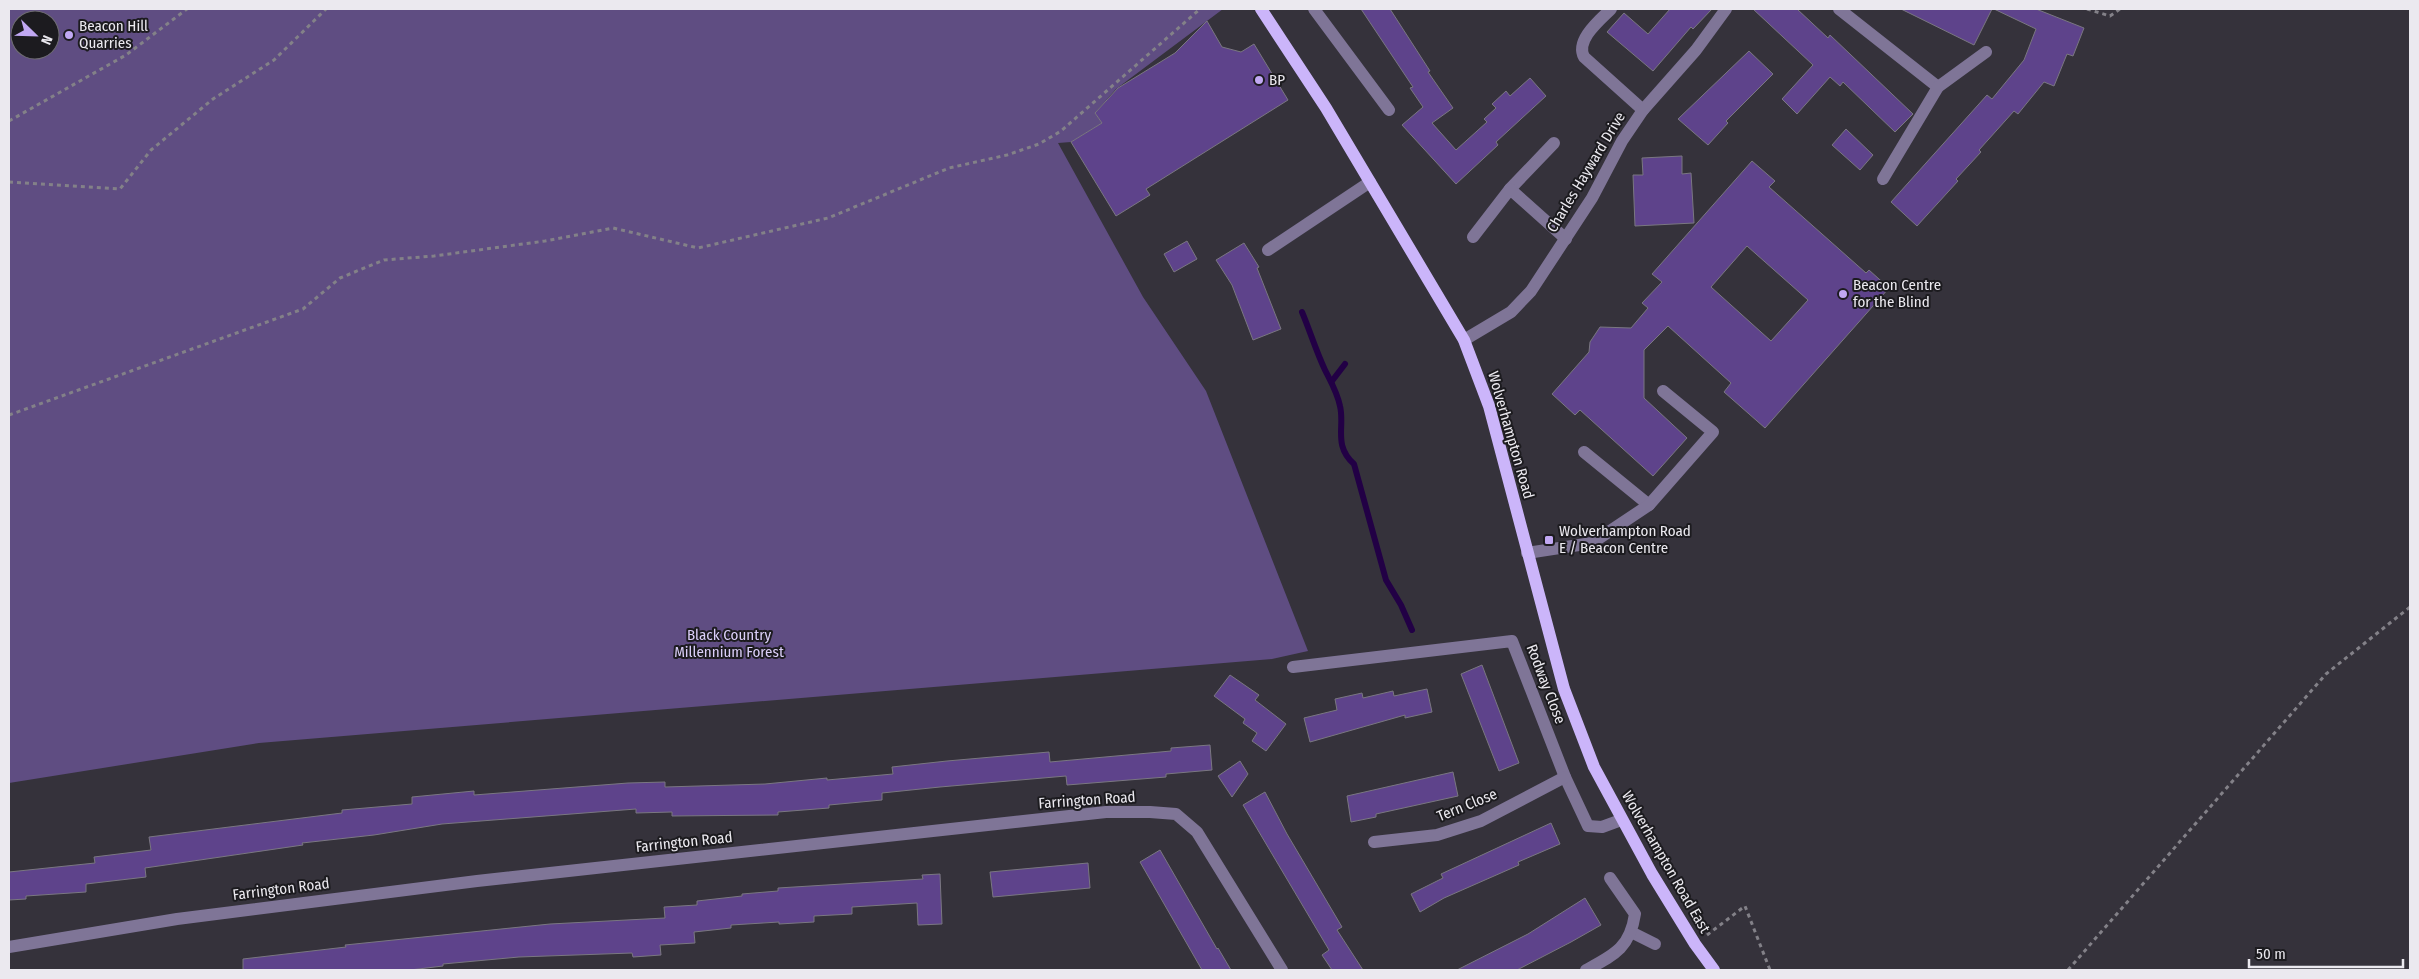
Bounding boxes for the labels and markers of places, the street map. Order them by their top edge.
place label: Beacon Hill Quarries [79,17,148,52]
marker: Beacon Hill Quarries [63,29,75,41]
place label: BP [1269,71,1285,89]
marker: BP [1253,74,1265,86]
place label: Beacon Centre for the Blind [1853,276,1941,311]
marker: Beacon Centre for the Blind [1837,288,1849,300]
place label: Wolverhampton Road E / Beacon Centre [1559,522,1691,557]
marker: Wolverhampton Road E / Beacon Centre [1543,534,1555,546]

